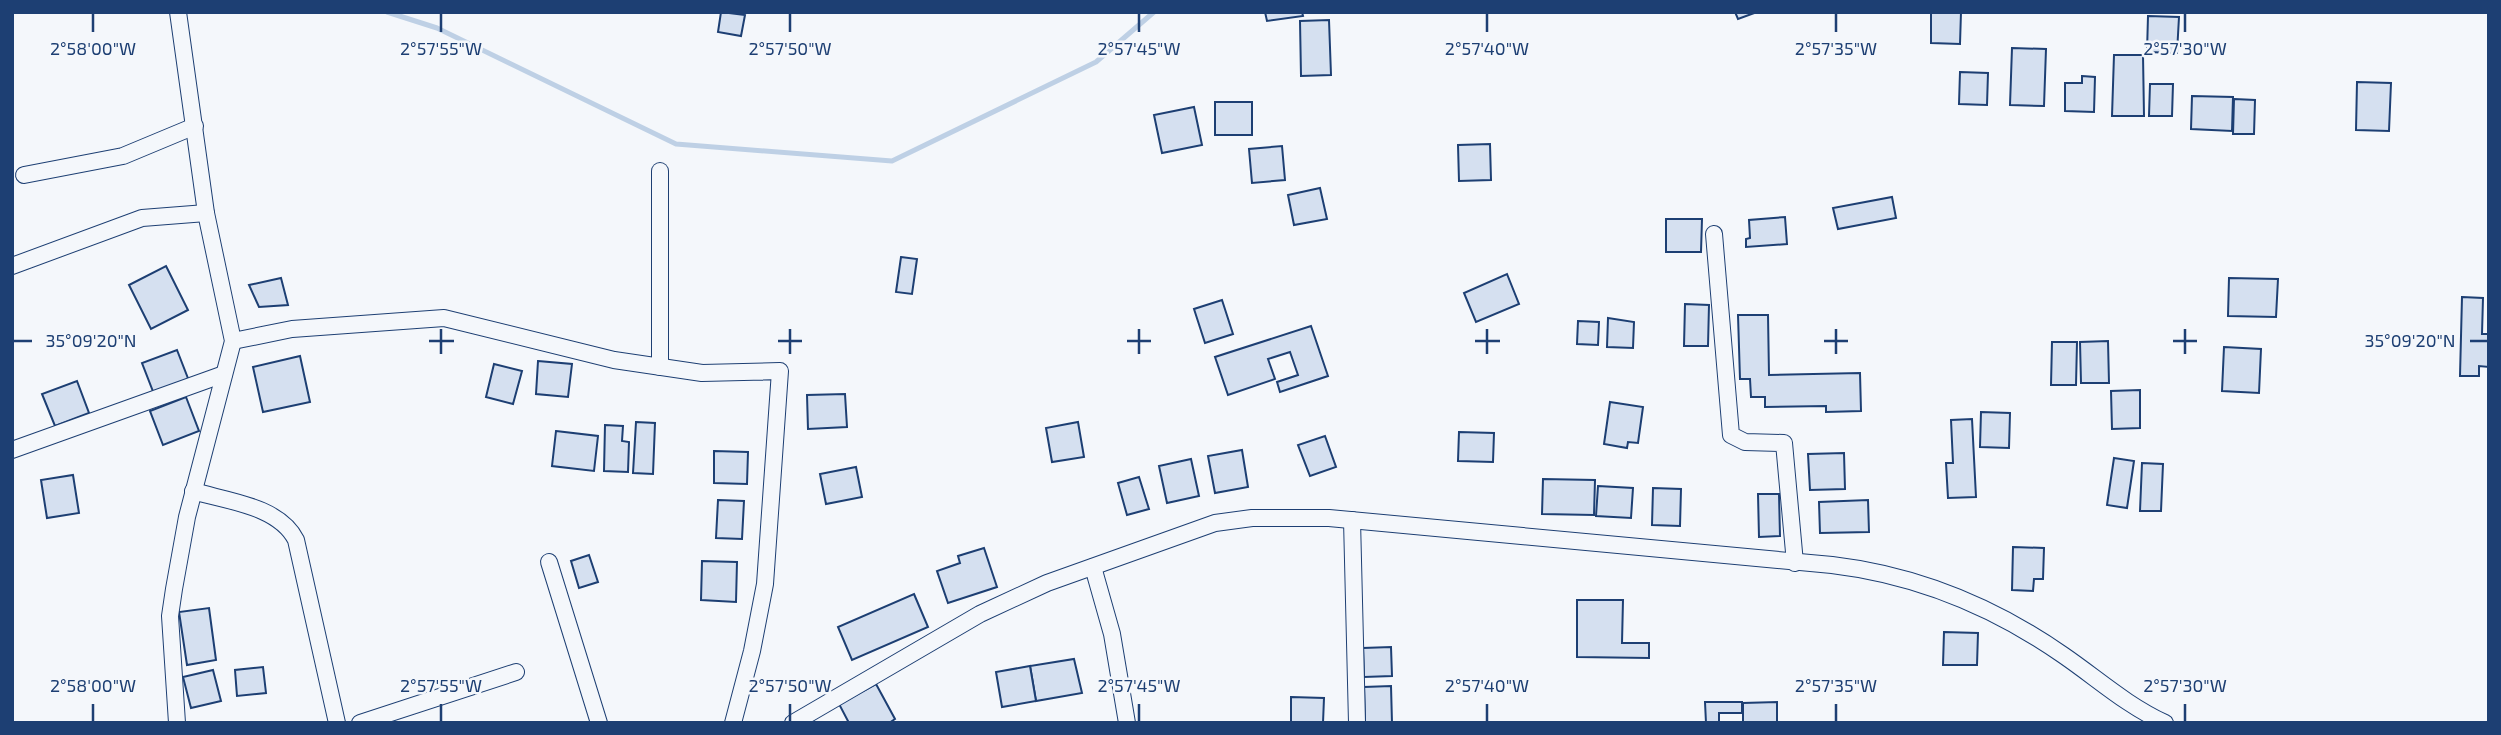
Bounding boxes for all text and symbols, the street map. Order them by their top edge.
text: 2°58'00"W [50,37,136,59]
text: 2°57'55"W [400,37,482,59]
text: 2°57'50"W [748,37,832,59]
text: 2°57'45"W [1097,37,1181,59]
text: 2°57'40"W [1445,37,1529,59]
text: 2°57'35"W [1795,37,1877,59]
text: 2°57'30"W [2143,37,2227,59]
text: 35°09'20"N [45,329,137,351]
text: 35°09'20"N [2364,329,2456,351]
text: 2°58'00"W [50,674,136,696]
text: 2°57'55"W [400,674,482,696]
text: 2°57'50"W [748,674,832,696]
text: 2°57'45"W [1097,674,1181,696]
text: 2°57'40"W [1445,674,1529,696]
text: 2°57'35"W [1795,674,1877,696]
text: 2°57'30"W [2143,674,2227,696]

